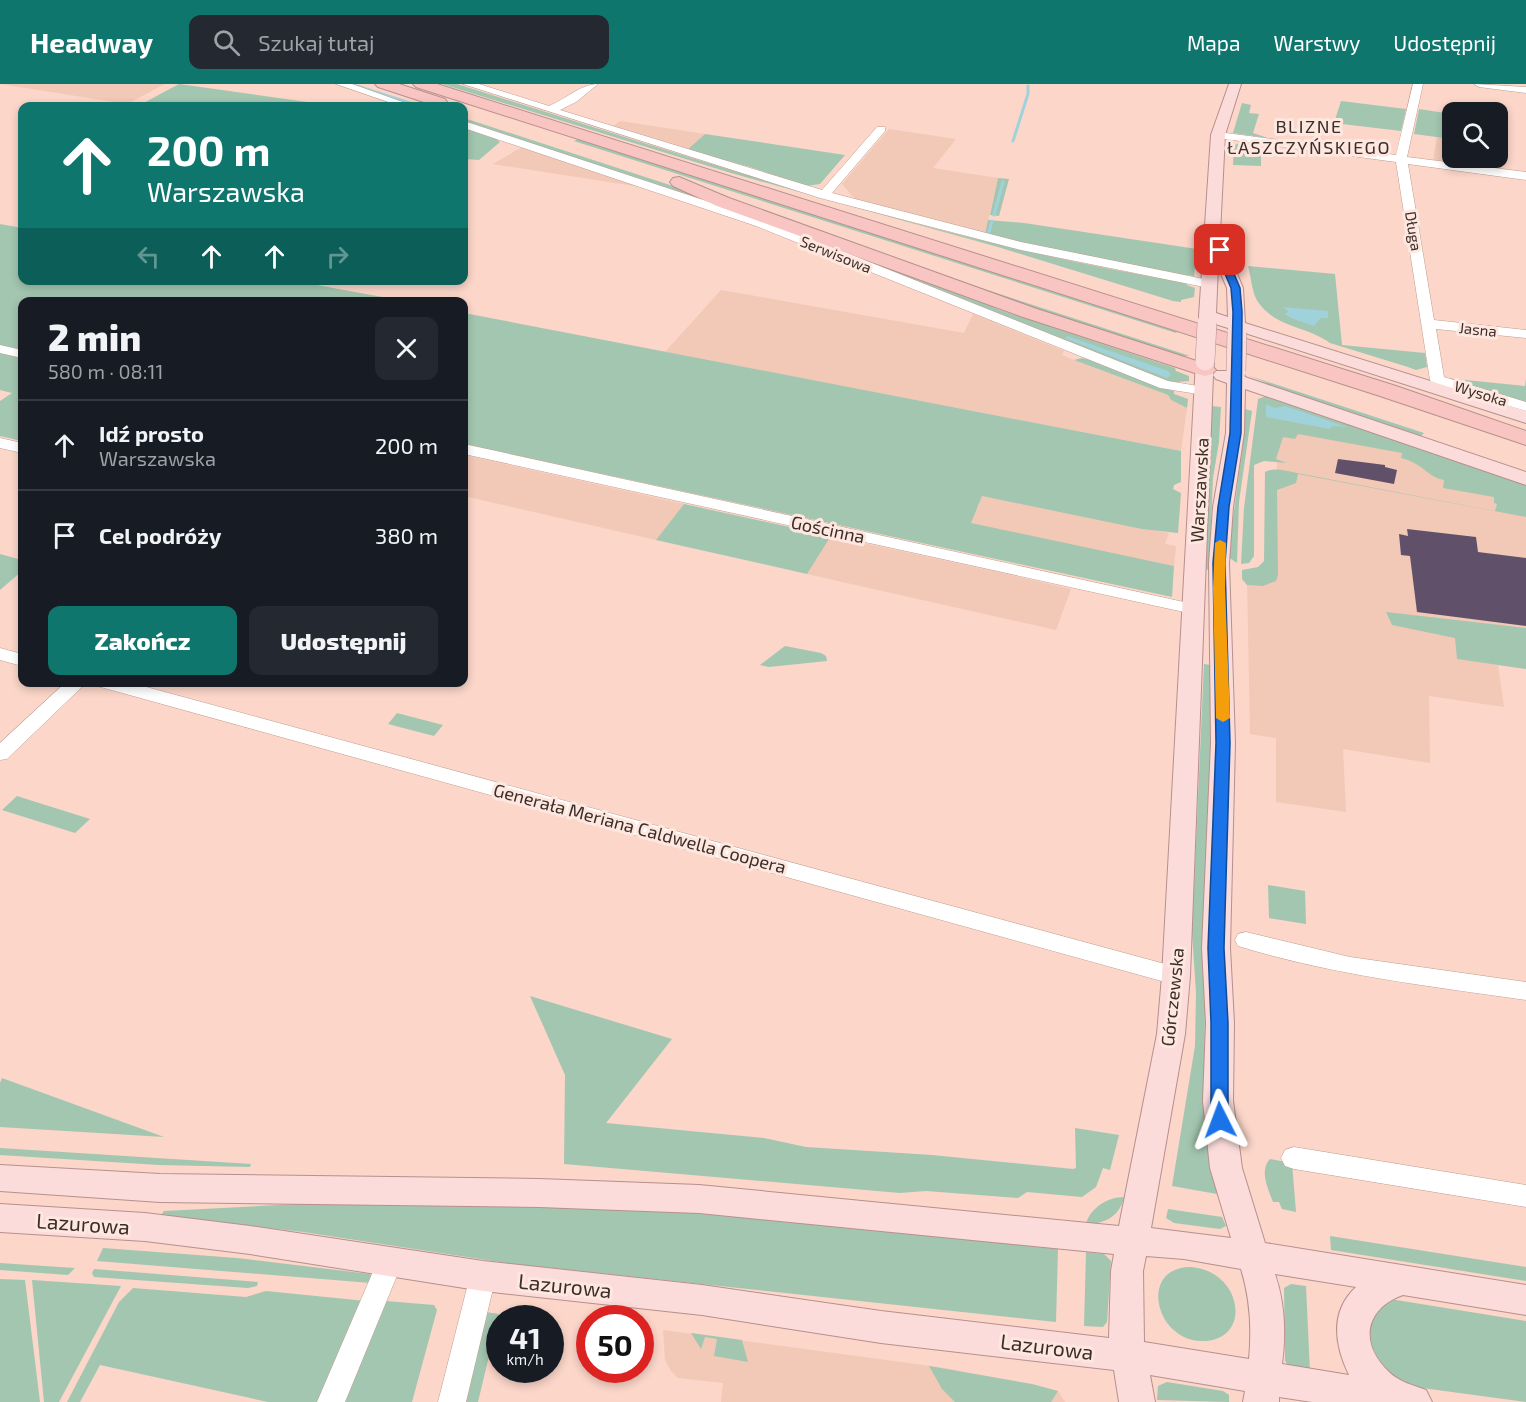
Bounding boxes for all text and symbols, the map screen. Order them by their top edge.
search box [189,15,609,69]
text: Headway [30,25,153,59]
icon: search [210,26,243,59]
text: Szukaj tutaj [258,29,374,55]
text: Mapa [1187,30,1241,55]
text: Warstwy [1274,30,1360,55]
text: Udostępnij [1393,30,1496,55]
map controls [1442,102,1508,168]
button: search [1442,102,1508,168]
district label: BLIZNE ŁASZCZYŃSKIEGO [1227,115,1391,158]
text: 200 m [147,124,270,174]
icon: ahead [48,126,126,204]
text: Warszawska [147,175,305,207]
street label: Długa [1402,210,1426,252]
pin [1194,224,1245,275]
street label: Serwisowa [798,232,874,276]
icon: arrive [1203,233,1236,266]
icon: left [132,240,165,273]
icon: ahead [195,240,228,273]
icon: ahead [258,240,291,273]
icon: right [321,240,354,273]
text: 2 min [48,315,141,358]
button: close [375,317,438,380]
street label: Jasna [1458,318,1498,340]
text: 580 m · 08:11 [48,359,163,383]
street label: Wysoka [1452,376,1510,410]
text: Idź prosto [99,420,204,446]
icon: ahead [48,429,81,462]
text: 200 m [375,432,438,458]
street label: Warszawska [1185,437,1213,543]
text: Warszawska [99,446,216,470]
street label: Gościnna [789,510,867,548]
icon: arrive [48,519,81,552]
text: Cel podróży [99,522,221,548]
text: 380 m [375,522,438,548]
button: Zakończ [48,606,237,675]
button: Udostępnij [249,606,438,675]
street label: Generała Meriana Caldwella Coopera [491,778,789,878]
street label: Górczewska [1156,947,1188,1047]
position arrow [1188,1088,1252,1152]
street label: Lazurowa [35,1207,131,1239]
street label: Lazurowa [517,1268,613,1302]
speed limit sign: 50 [576,1305,654,1383]
text: 41 [509,1319,541,1355]
street label: Lazurowa [999,1328,1095,1364]
text: km/h [506,1350,544,1368]

